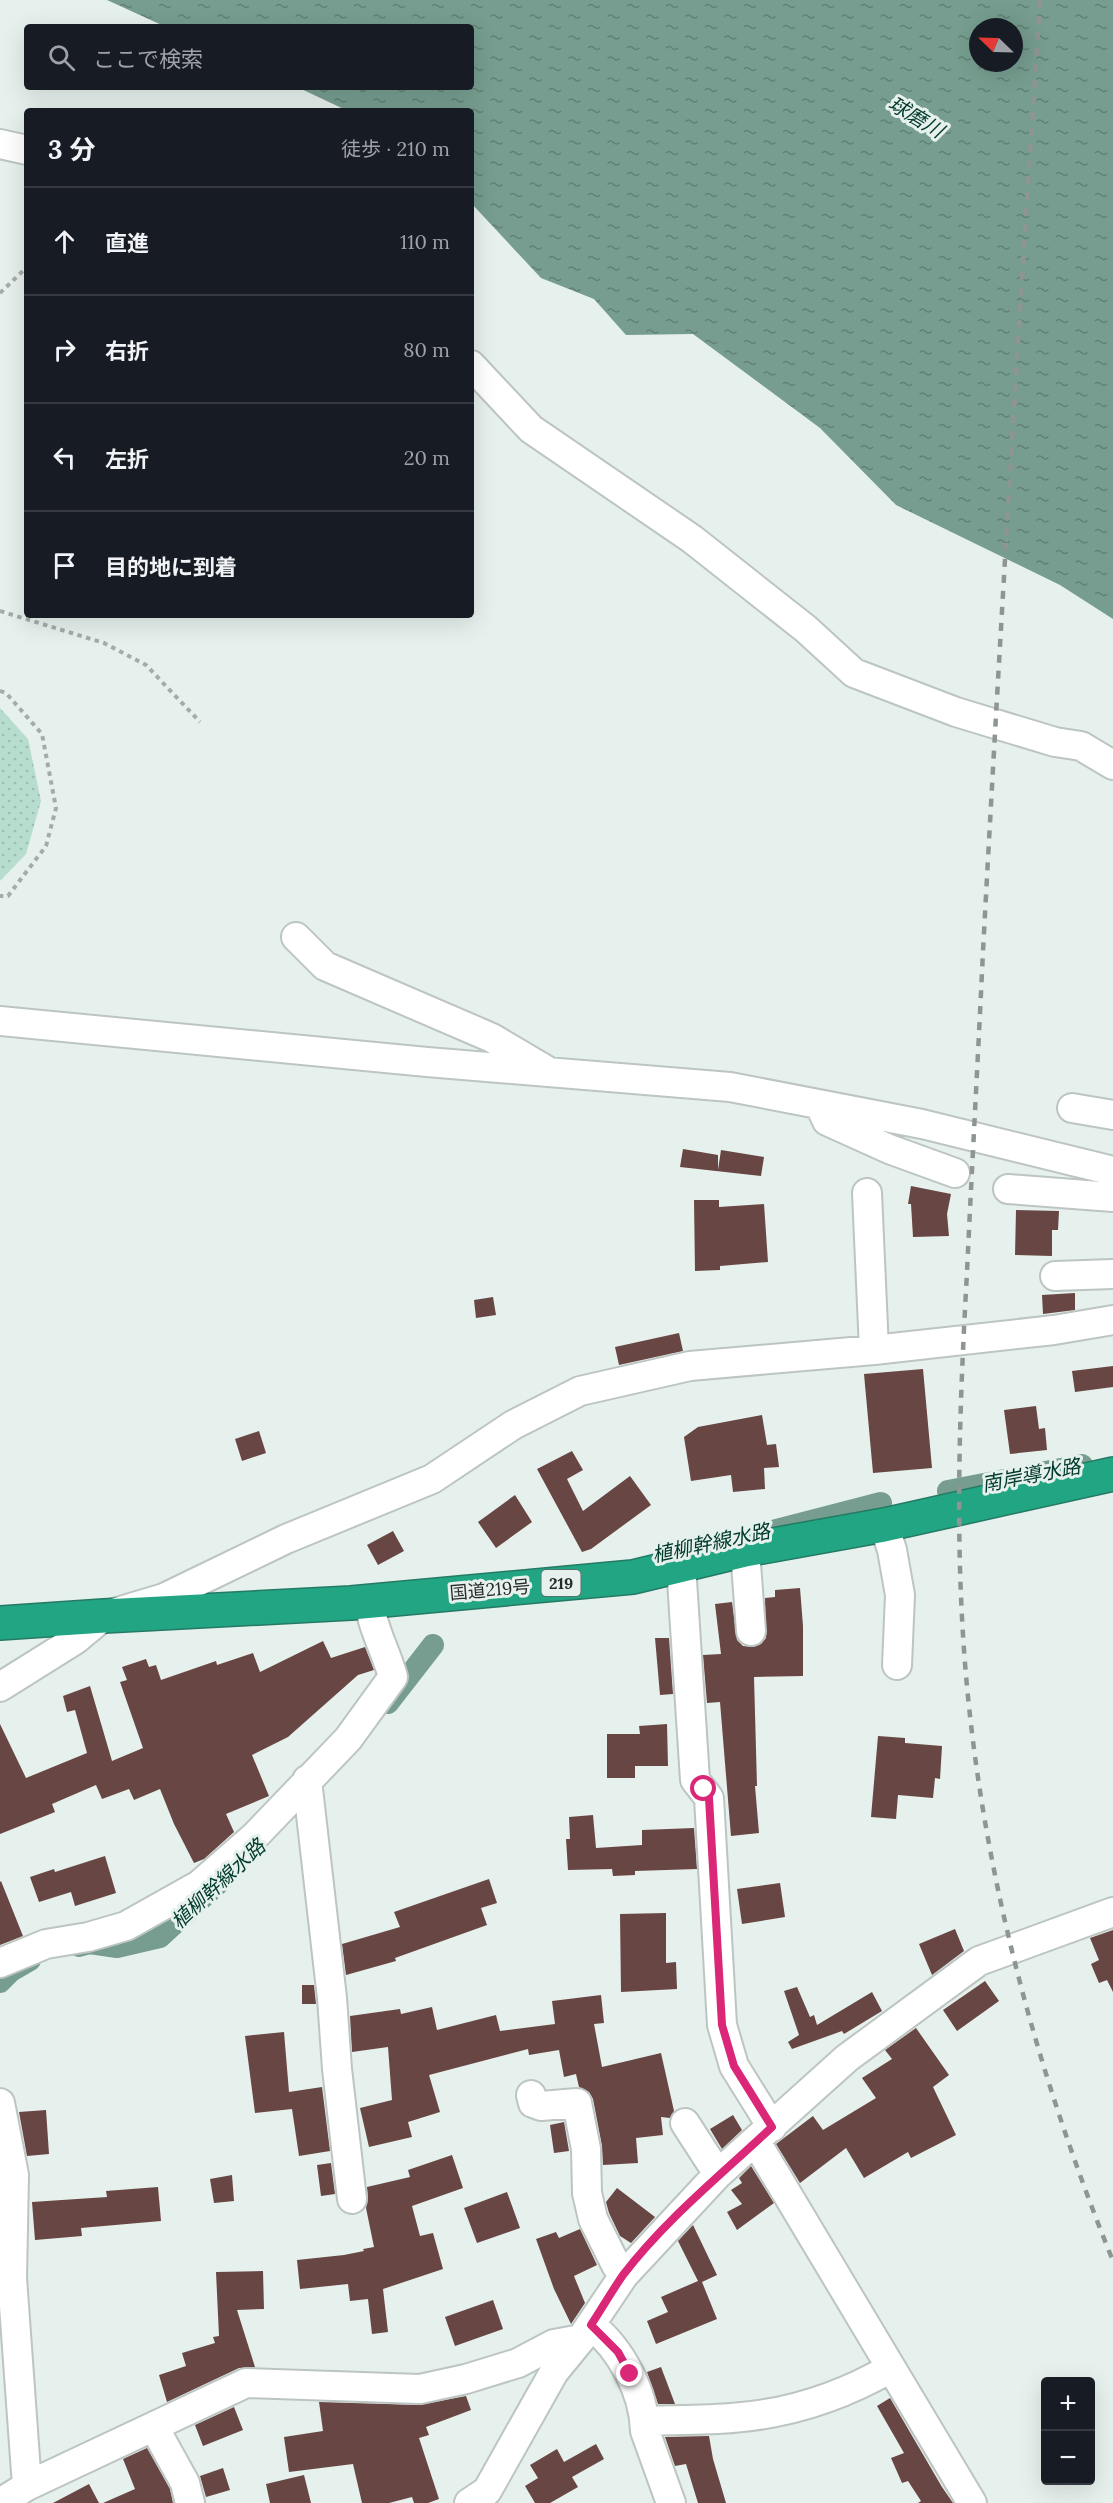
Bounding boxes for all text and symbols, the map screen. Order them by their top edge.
north arrow [969,18,1023,72]
search box [24,24,474,90]
icon: search [45,41,78,74]
text: ここで検索 [93,45,203,73]
water label: 球磨川 [884,90,950,144]
text: 3 分 [48,133,95,166]
text: 徒歩 · 210 m [341,136,450,161]
icon: ahead [48,225,81,258]
text: 直進 [105,229,149,257]
text: 110 m [400,229,450,254]
icon: right [48,333,81,366]
text: 右折 [105,337,149,365]
text: 80 m [403,337,450,362]
icon: left [48,441,81,474]
text: 左折 [105,445,149,473]
text: 20 m [404,445,450,470]
icon: arrive [48,549,81,582]
text: 目的地に到着 [105,553,237,581]
water label: 南岸導水路 [979,1452,1084,1496]
water label: 植柳幹線水路 [650,1517,774,1567]
road number: 219 [542,1570,580,1596]
street label: 国道219号 [449,1575,531,1604]
route start [690,1775,716,1801]
water label: 植柳幹線水路 [165,1832,272,1934]
route end [616,2360,642,2386]
map controls [1041,2377,1095,2485]
button: + [1041,2377,1095,2431]
button: − [1041,2431,1095,2485]

